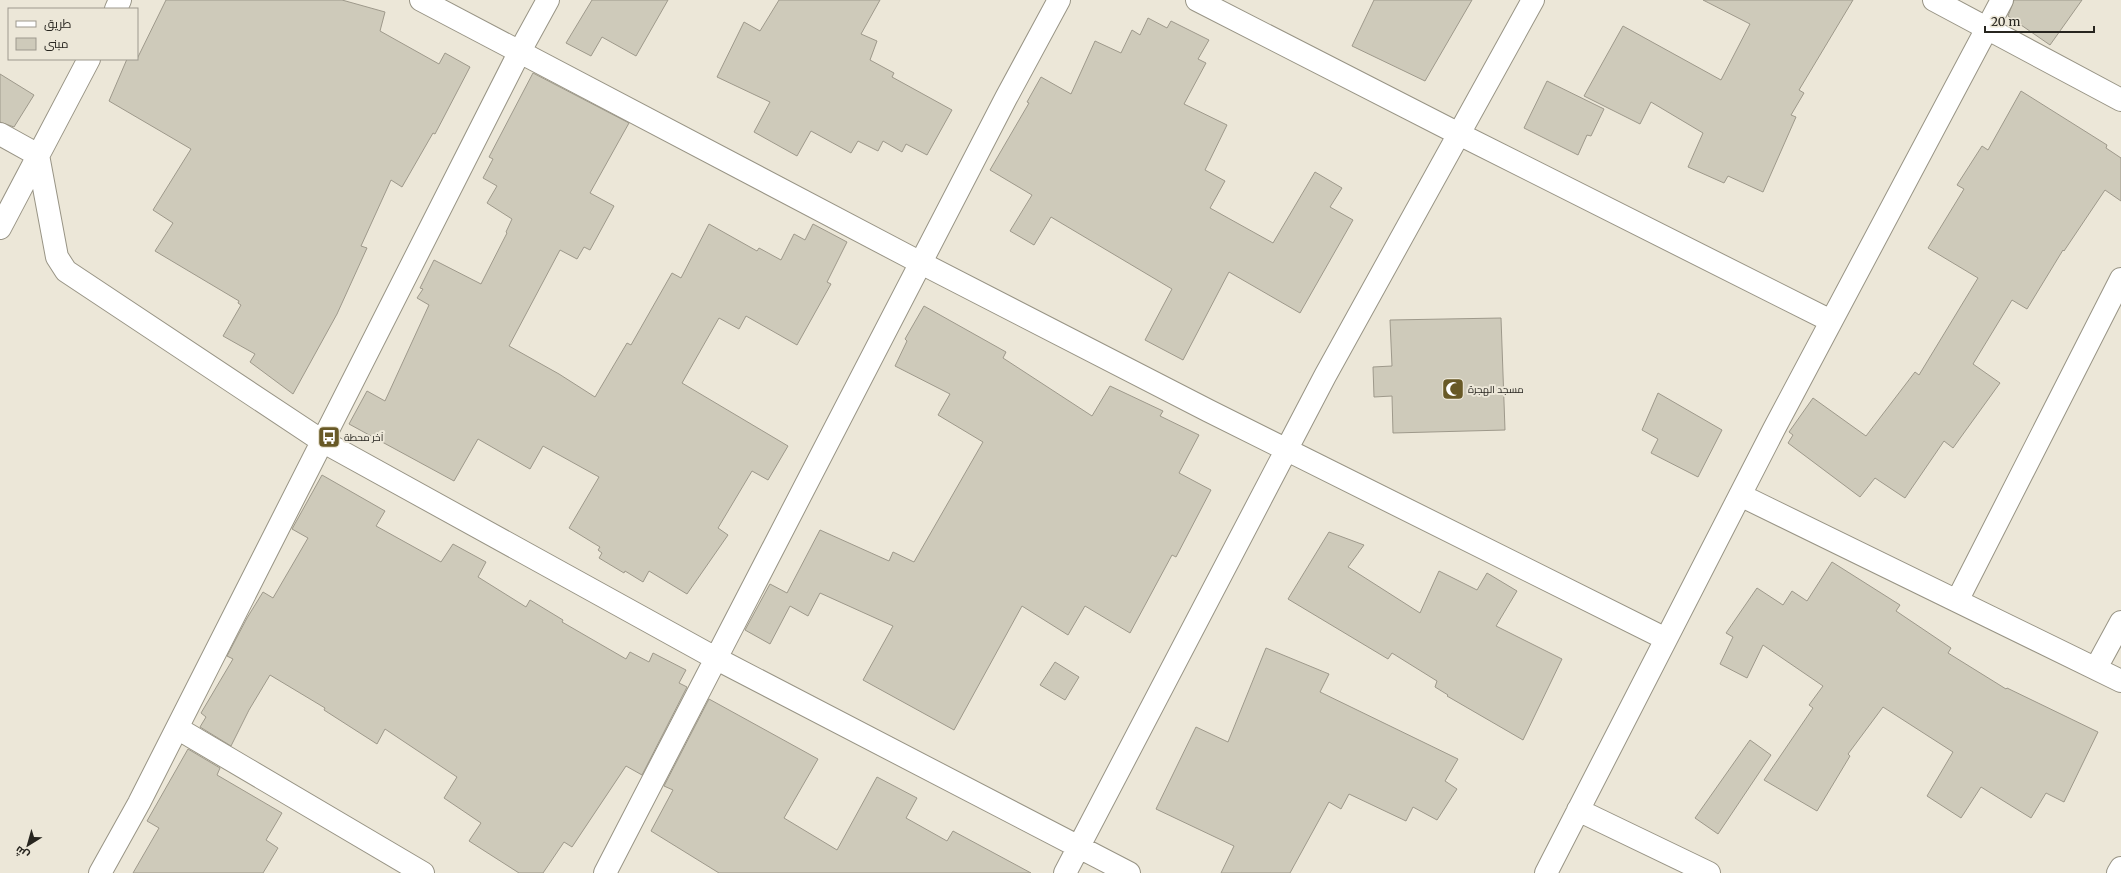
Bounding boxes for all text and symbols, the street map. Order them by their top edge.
legend [8,8,138,60]
scale bar [1985,8,2094,34]
text: 20 m [1991,14,2020,29]
text: طريق [44,16,72,31]
text: مبنى [44,36,69,51]
mosque icon: مسجد الهجرة [1440,376,1466,402]
place label: مسجد الهجرة [1468,383,1524,396]
bus stop icon: آخر محطة [316,424,342,450]
place label: آخر محطة [344,431,384,444]
north arrow [8,825,48,865]
text: ش [12,843,32,863]

